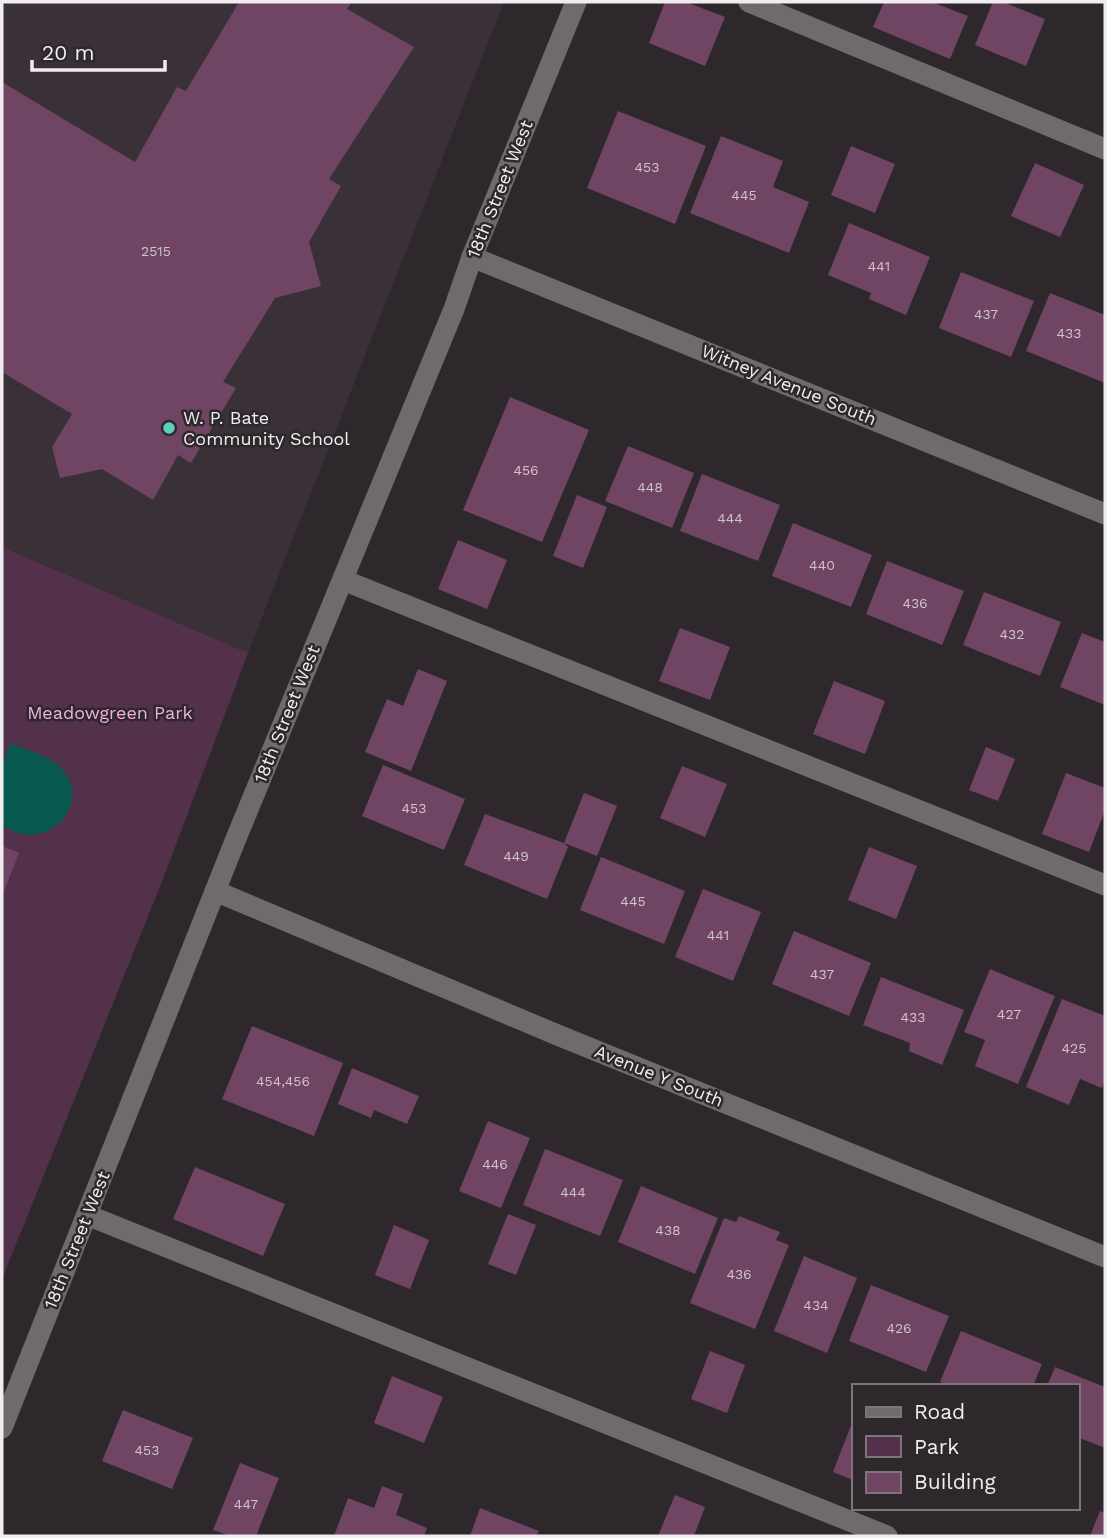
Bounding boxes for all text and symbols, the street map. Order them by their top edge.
scale bar [32,28,164,72]
text: 20 m [42,40,94,65]
street label: 18th Street West [462,116,537,261]
house number: 453 [635,159,659,175]
house number: 445 [731,187,757,203]
house number: 2515 [141,243,171,259]
house number: 441 [868,258,890,274]
house number: 437 [974,306,998,322]
house number: 433 [1057,325,1081,341]
street label: Witney Avenue South [699,340,880,429]
place label: W. P. Bate Community School [183,407,350,449]
marker: W. P. Bate Community School [161,420,177,436]
house number: 456 [513,462,539,478]
house number: 448 [637,479,663,495]
house number: 444 [717,510,743,526]
house number: 440 [809,557,835,573]
house number: 436 [902,595,928,611]
house number: 432 [1000,626,1024,642]
street label: 18th Street West [249,641,324,786]
park label: Meadowgreen Park [27,702,193,723]
house number: 453 [402,800,426,816]
house number: 449 [503,848,529,864]
house number: 445 [620,893,646,909]
house number: 441 [707,927,729,943]
house number: 437 [810,966,834,982]
house number: 427 [997,1006,1021,1022]
house number: 433 [901,1009,925,1025]
street label: Avenue Y South [592,1040,727,1111]
house number: 425 [1062,1040,1086,1056]
house number: 454,456 [256,1073,310,1089]
house number: 446 [482,1156,508,1172]
street label: 18th Street West [39,1167,114,1312]
house number: 444 [560,1184,586,1200]
house number: 438 [655,1222,681,1238]
house number: 436 [726,1266,752,1282]
house number: 434 [803,1297,829,1313]
house number: 426 [886,1320,912,1336]
legend [852,1384,1079,1510]
text: Road [914,1399,965,1424]
text: Park [914,1434,959,1459]
house number: 453 [135,1442,159,1458]
text: Building [914,1469,996,1494]
house number: 447 [234,1496,258,1512]

